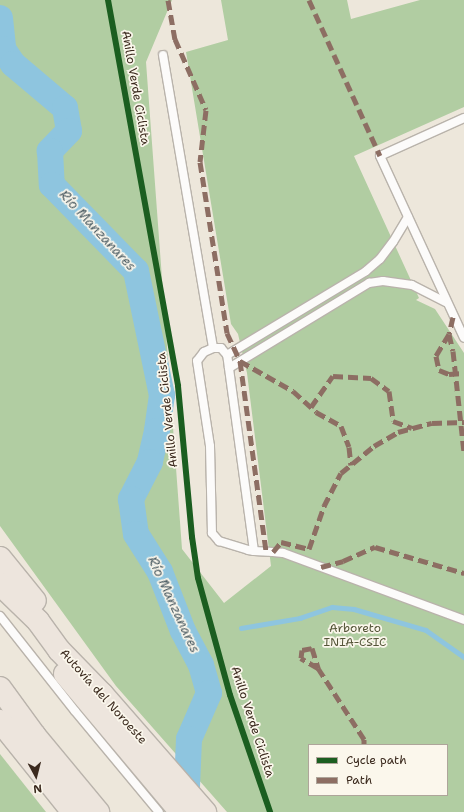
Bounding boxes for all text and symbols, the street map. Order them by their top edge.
street label: Anillo Verde Ciclista [118,30,152,146]
water label: Río Manzanares [56,187,138,275]
street label: Anillo Verde Ciclista [155,352,181,468]
water label: Río Manzanares [144,554,202,656]
park label: Arboreto INIA-CSIC [324,622,386,650]
street label: Autovía del Noroeste [56,646,150,748]
street label: Anillo Verde Ciclista [227,665,277,779]
legend [308,744,448,796]
text: Cycle path [346,752,407,768]
north arrow [16,756,56,796]
text: Path [346,772,372,788]
text: N [32,780,43,796]

